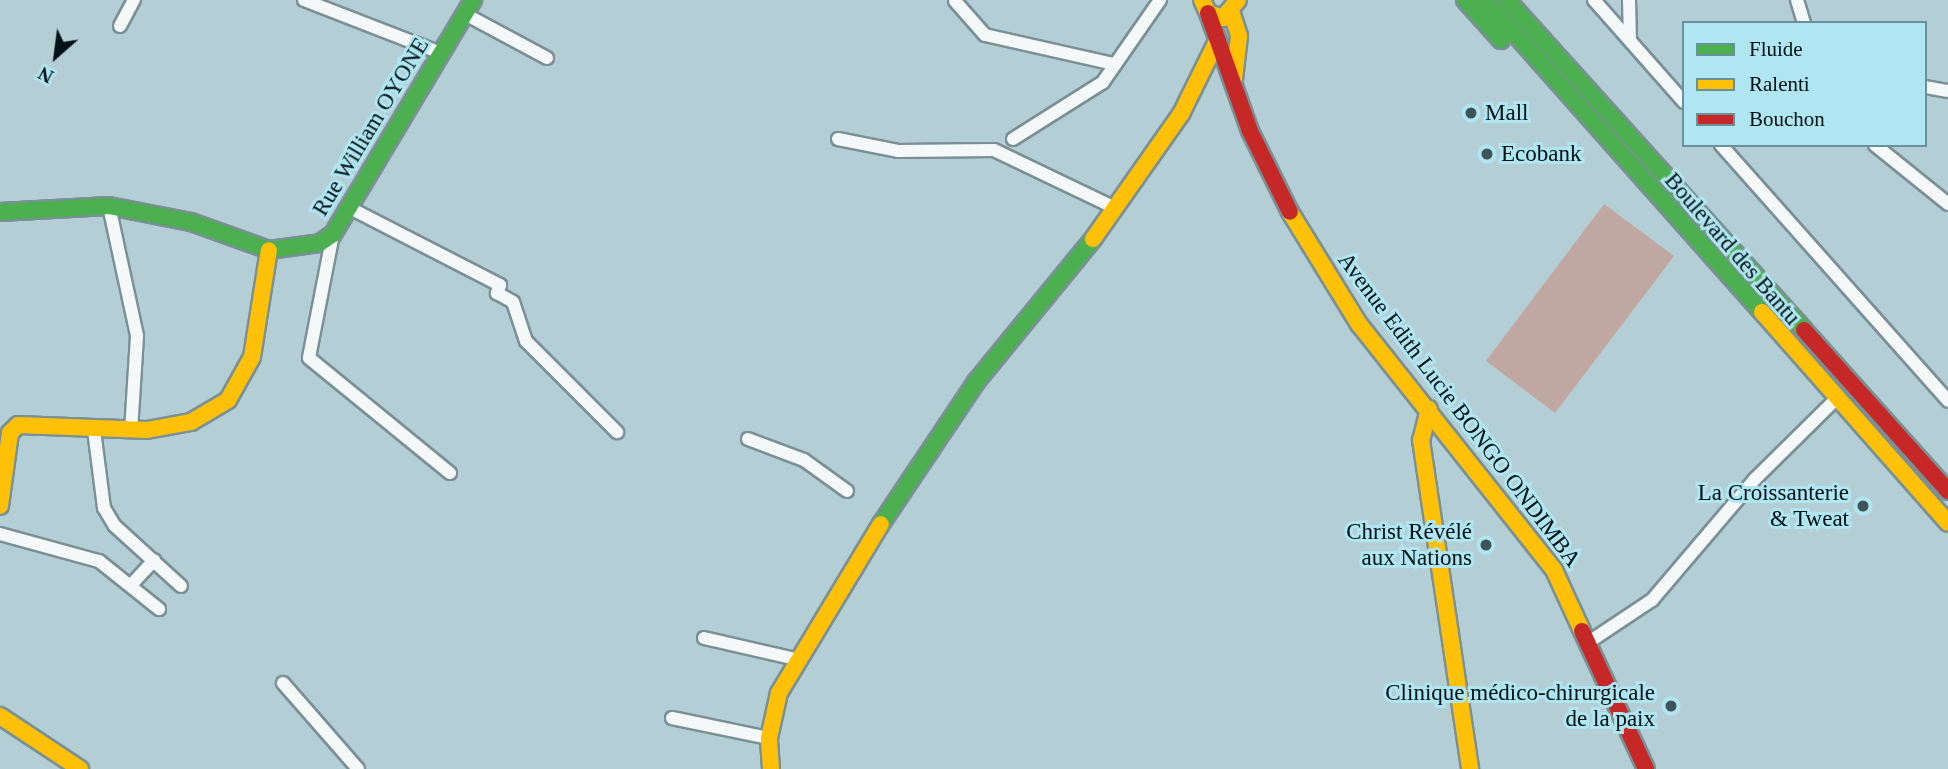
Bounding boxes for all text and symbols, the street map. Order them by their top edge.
north arrow [21,21,91,91]
legend [1682,21,1927,147]
street label: Rue William OYONE [307,33,435,221]
text: Fluide [1749,37,1803,61]
text: N [35,62,57,87]
text: Ralenti [1749,72,1810,96]
place label: Mall [1485,99,1528,127]
marker: Mall [1463,105,1479,121]
text: Bouchon [1749,107,1825,131]
place label: Ecobank [1501,140,1581,168]
marker: Ecobank [1479,146,1495,162]
street label: Boulevard des Bantu [1658,167,1806,331]
street label: Avenue Edith Lucie BONGO ONDIMBA [1332,247,1586,573]
place label: La Croissanterie & Tweat [1698,479,1849,533]
marker: La Croissanterie & Tweat [1855,498,1871,514]
place label: Christ Révélé aux Nations [1346,518,1472,572]
marker: Christ Révélé aux Nations [1478,537,1494,553]
place label: Clinique médico-chirurgicale de la paix [1385,679,1655,733]
marker: Clinique médico-chirurgicale de la paix [1661,696,1681,716]

